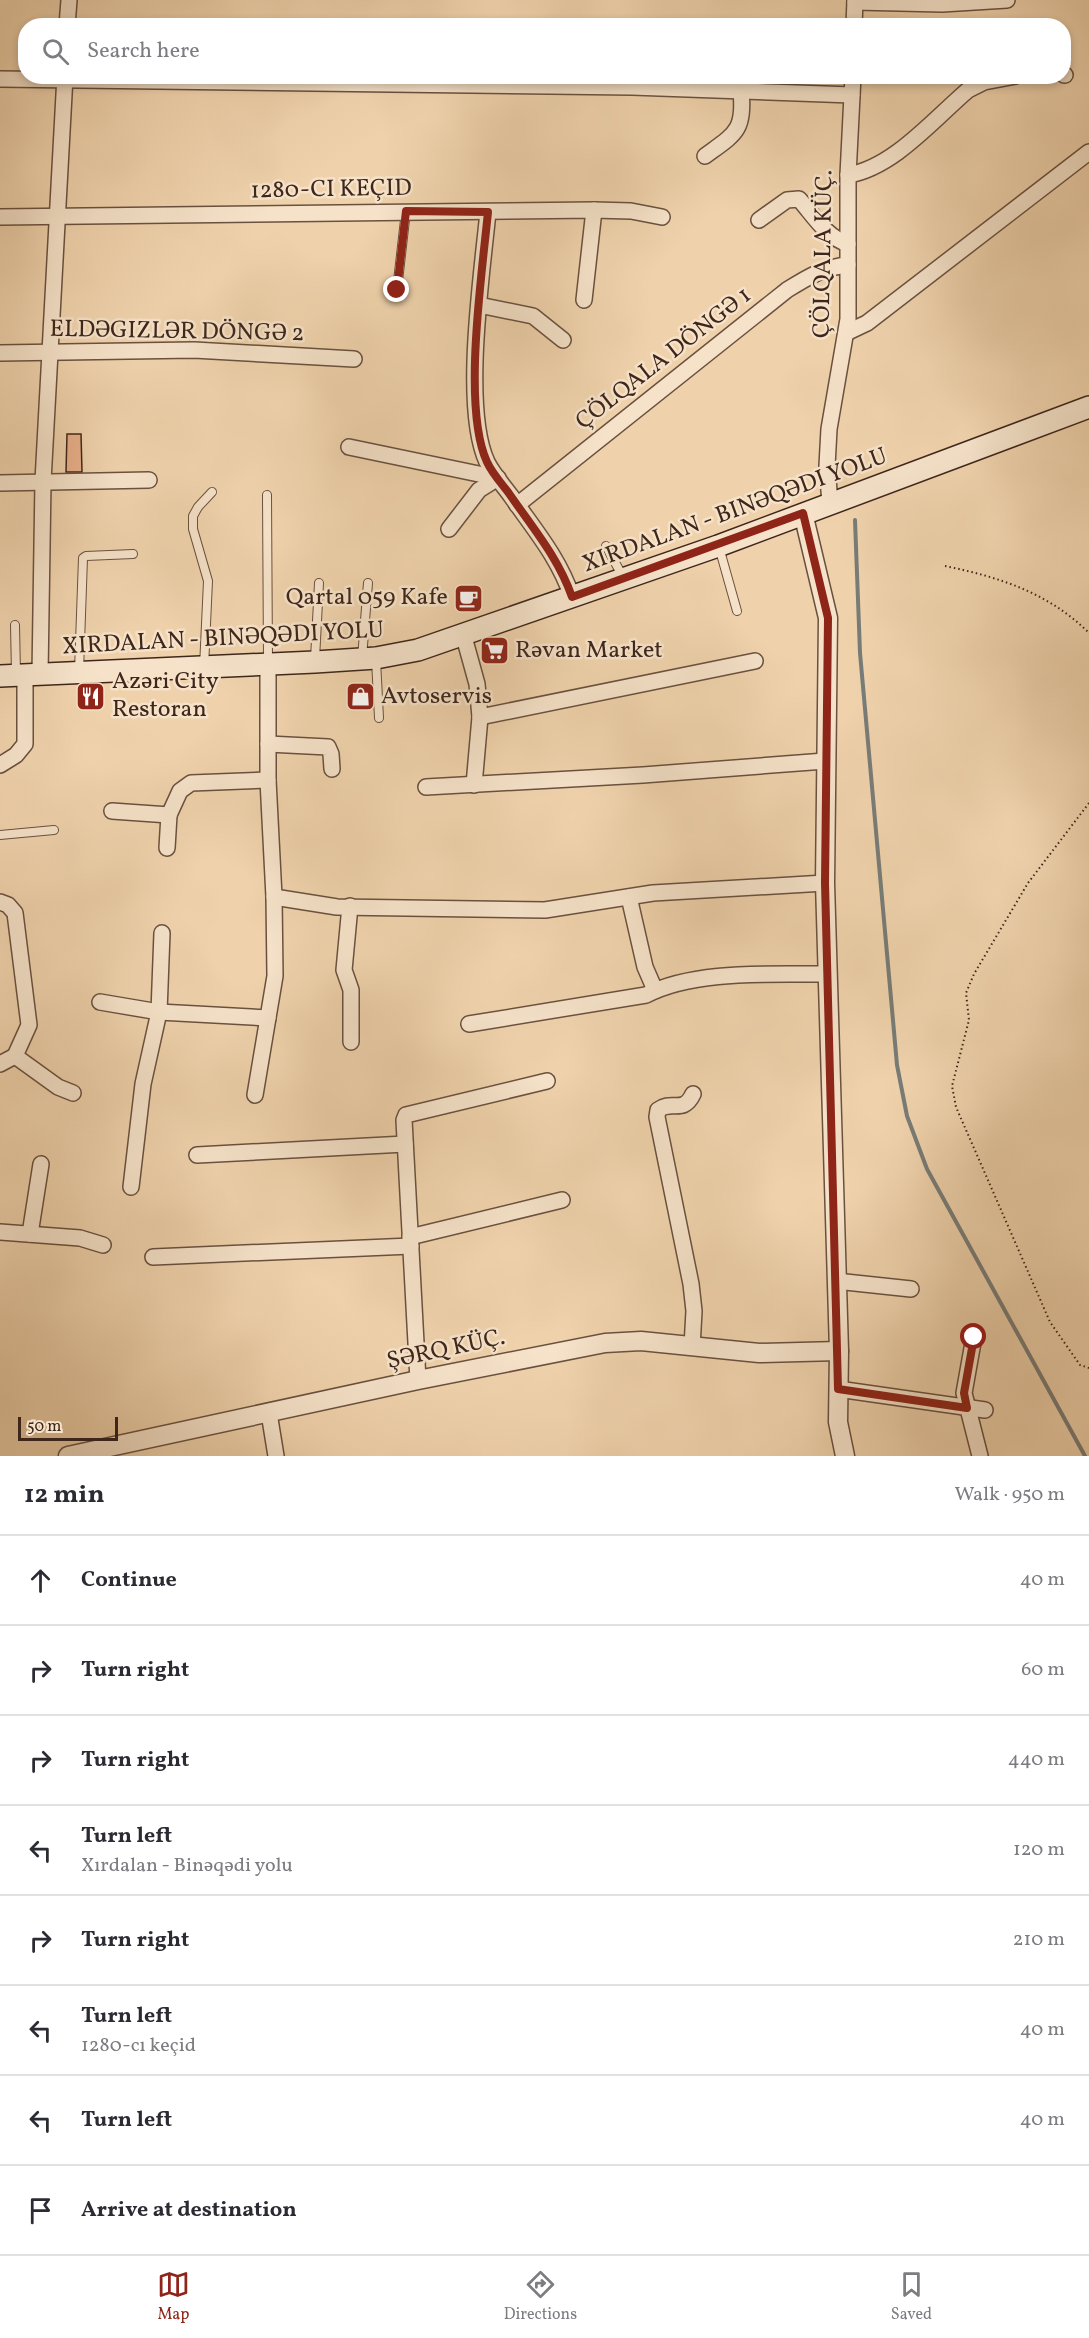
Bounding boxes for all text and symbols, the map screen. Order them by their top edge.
search box [18,18,1071,84]
icon: search [39,35,72,68]
text: Search here [87,36,200,67]
street label: ÇÖLQALA KÜÇ. [806,170,842,338]
street label: 1280-CI KEÇID [250,172,412,208]
route end [383,276,409,302]
street label: ÇÖLQALA DÖNGƏ 1 [569,279,759,439]
street label: ELDƏGIZLƏR DÖNGƏ 2 [49,313,305,351]
street label: XIRDALAN - BINƏQƏDI YOLU [578,440,892,582]
place label: Qartal 059 Kafe [286,581,448,615]
cafe icon: Qartal 059 Kafe [453,582,485,614]
street label: XIRDALAN - BINƏQƏDI YOLU [61,614,385,664]
place label: Rəvan Market [515,634,663,668]
supermarket icon: Rəvan Market [478,635,510,667]
place label: Azəri City Restoran [112,665,219,727]
restaurant icon: Azəri City Restoran [75,680,107,712]
place label: Avtoservis [381,680,492,714]
shop icon: Avtoservis [344,681,376,713]
street label: ŞƏRQ KÜÇ. [384,1321,508,1379]
route start [960,1323,986,1349]
scale bar [18,1414,118,1442]
text: 50 m [27,1416,61,1438]
text: 12 min [24,1477,105,1513]
text: Walk · 950 m [954,1481,1065,1509]
icon: ahead [24,1564,57,1597]
text: Continue [81,1565,177,1596]
text: 40 m [1020,1566,1065,1594]
icon: right [24,1654,57,1687]
text: Turn right [81,1655,189,1686]
text: 60 m [1021,1656,1065,1684]
icon: right [24,1744,57,1777]
text: Turn right [81,1745,189,1776]
text: 440 m [1008,1746,1065,1774]
text: Turn left [81,1821,172,1852]
icon: left [24,1834,57,1867]
text: 120 m [1013,1836,1065,1864]
text: Xırdalan - Binəqədi yolu [81,1852,293,1880]
icon: right [24,1924,57,1957]
text: Turn right [81,1925,189,1956]
text: 210 m [1013,1926,1065,1954]
text: Turn left [81,2001,172,2032]
icon: left [24,2014,57,2047]
text: 40 m [1020,2016,1065,2044]
text: 1280-cı keçid [81,2032,196,2060]
icon: left [24,2104,57,2137]
text: Turn left [81,2105,172,2136]
text: 40 m [1020,2106,1065,2134]
icon: arrive [24,2194,57,2227]
text: Arrive at destination [81,2195,297,2226]
tab: Map [157,2268,190,2326]
tab: Directions [504,2268,577,2326]
tab: Saved [891,2268,932,2326]

